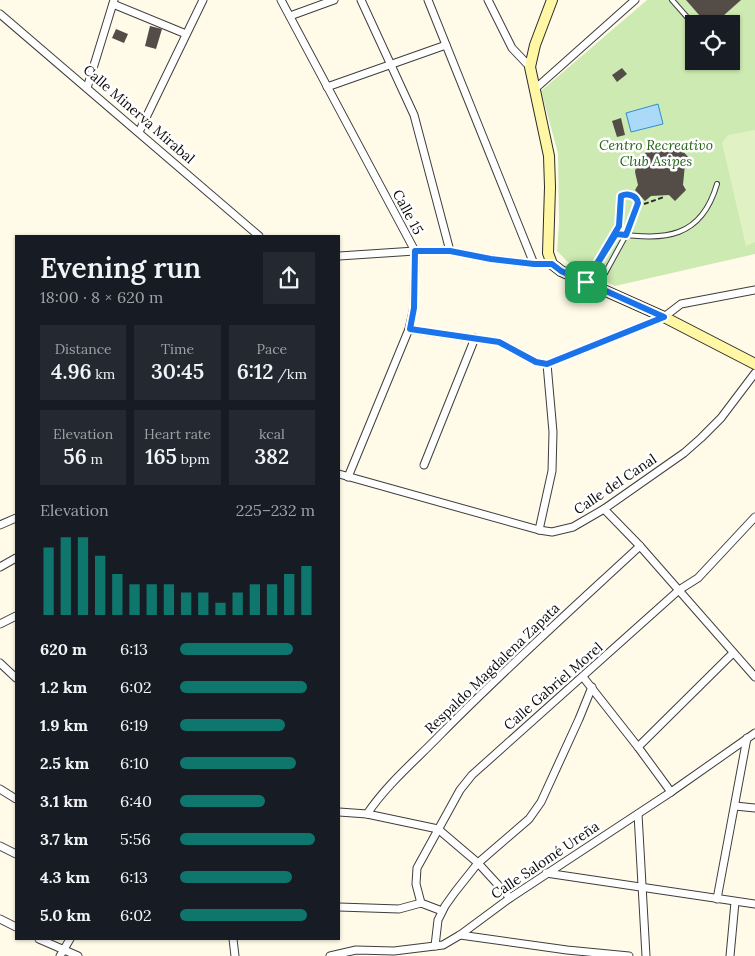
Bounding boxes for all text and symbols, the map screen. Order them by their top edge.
map controls [685,15,740,70]
button: locate [685,15,740,70]
street label: Calle Minerva Mirabal [80,61,199,167]
park label: Centro Recreativo Club Asipes [599,136,713,170]
street label: Calle 15 [389,186,427,238]
text: Evening run [40,250,201,286]
button: share [263,252,315,304]
pin [565,261,607,303]
icon: arrive [572,268,600,296]
text: 18:00 · 8 × 620 m [40,287,163,307]
text: Distance [55,340,112,358]
text: Time [161,340,194,358]
text: Pace [257,340,287,358]
text: 4.96 [51,358,92,385]
text: 30:45 [151,358,204,385]
text: 6:12 [237,358,274,385]
text: km [92,365,115,383]
text: /km [274,365,307,383]
text: Elevation [53,425,113,443]
text: Heart rate [144,425,211,443]
text: kcal [259,425,285,443]
text: 56 [63,443,87,470]
text: 165 [145,443,177,470]
text: 382 [254,443,289,470]
text: m [87,450,103,468]
text: bpm [177,450,210,468]
street label: Calle del Canal [570,450,660,518]
text: Elevation [40,500,109,520]
text: 225–232 m [236,500,315,520]
street label: Respaldo Magdalena Zapata [421,599,563,737]
street label: Calle Gabriel Morel [500,638,606,734]
text: 620 m [40,639,87,659]
text: 6:13 [120,639,148,659]
text: 1.2 km [40,677,87,697]
text: 6:02 [120,677,152,697]
text: 1.9 km [40,715,88,735]
text: 6:19 [120,715,148,735]
text: 2.5 km [40,753,89,773]
text: 6:10 [120,753,149,773]
text: 3.1 km [40,791,88,811]
text: 6:40 [120,791,152,811]
street label: Calle Salomé Ureña [487,817,603,903]
text: 3.7 km [40,829,88,849]
text: 5:56 [120,829,151,849]
text: 4.3 km [40,867,90,887]
text: 6:13 [120,867,148,887]
text: 5.0 km [40,905,91,925]
text: 6:02 [120,905,152,925]

